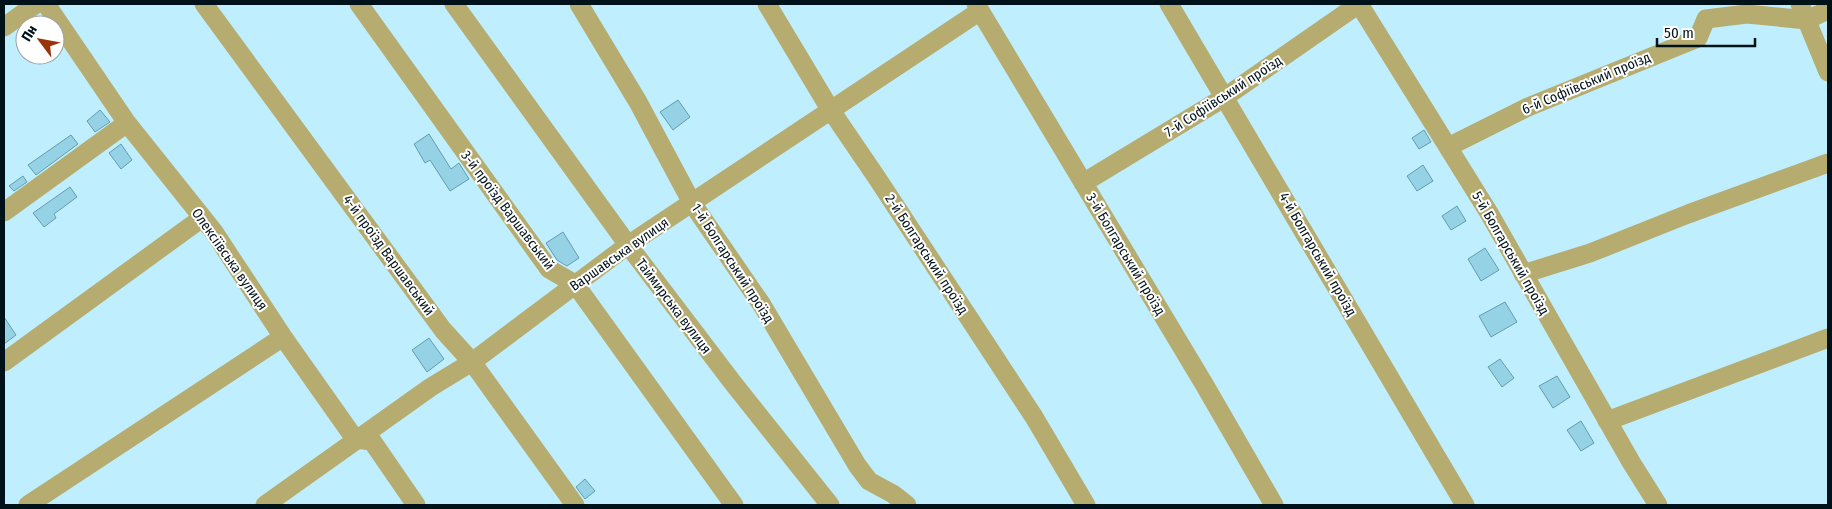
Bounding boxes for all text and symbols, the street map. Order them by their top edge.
north arrow [15,15,65,65]
scale bar [1657,15,1754,47]
text: Пн [18,22,41,45]
text: 50 m [1664,24,1694,42]
street label: 6-й Софіївський проїзд [1519,49,1653,118]
street label: 7-й Софіївський проїзд [1161,52,1285,141]
street label: 3-й проїзд Варшавський [457,148,558,273]
street label: 4-й Болгарський проїзд [1275,189,1360,319]
street label: 5-й Болгарський проїзд [1468,189,1553,318]
street label: 3-й Болгарський проїзд [1082,190,1169,318]
street label: 2-й Болгарський проїзд [881,191,972,317]
street label: 4-й проїзд Варшавський [339,192,438,319]
street label: 1-й Болгарський проїзд [688,200,777,326]
street label: Олексіївська вулиця [188,205,271,313]
street label: Варшавська вулиця [567,214,672,295]
street label: Таймирська вулиця [632,255,715,357]

